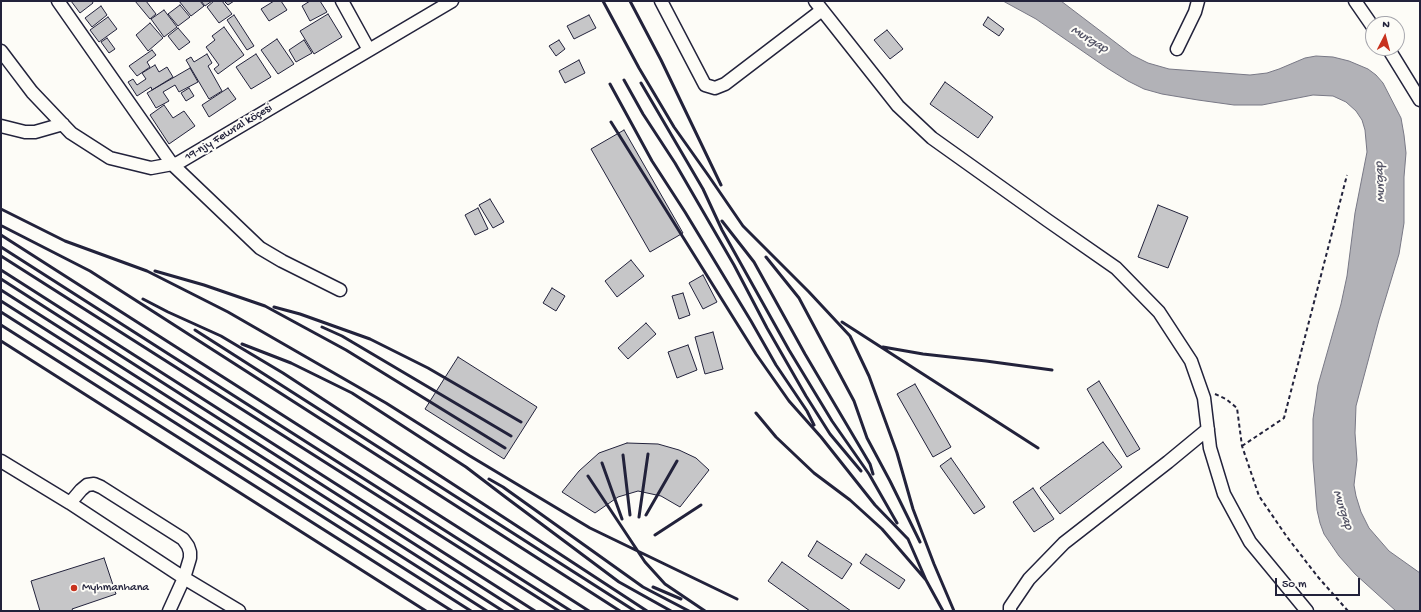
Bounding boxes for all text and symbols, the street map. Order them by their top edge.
north arrow [1365,16,1405,56]
text: N [1382,19,1390,31]
water label: Murgap [1068,23,1110,57]
street label: 19-njy Fewral köçesi [183,101,275,165]
water label: Murgap [1372,161,1390,203]
water label: Murgap [1328,488,1356,532]
scale bar [1277,570,1362,596]
text: 50 m [1282,578,1307,592]
place label: Myhmanhana [82,581,149,595]
marker: Myhmanhana [69,583,79,593]

